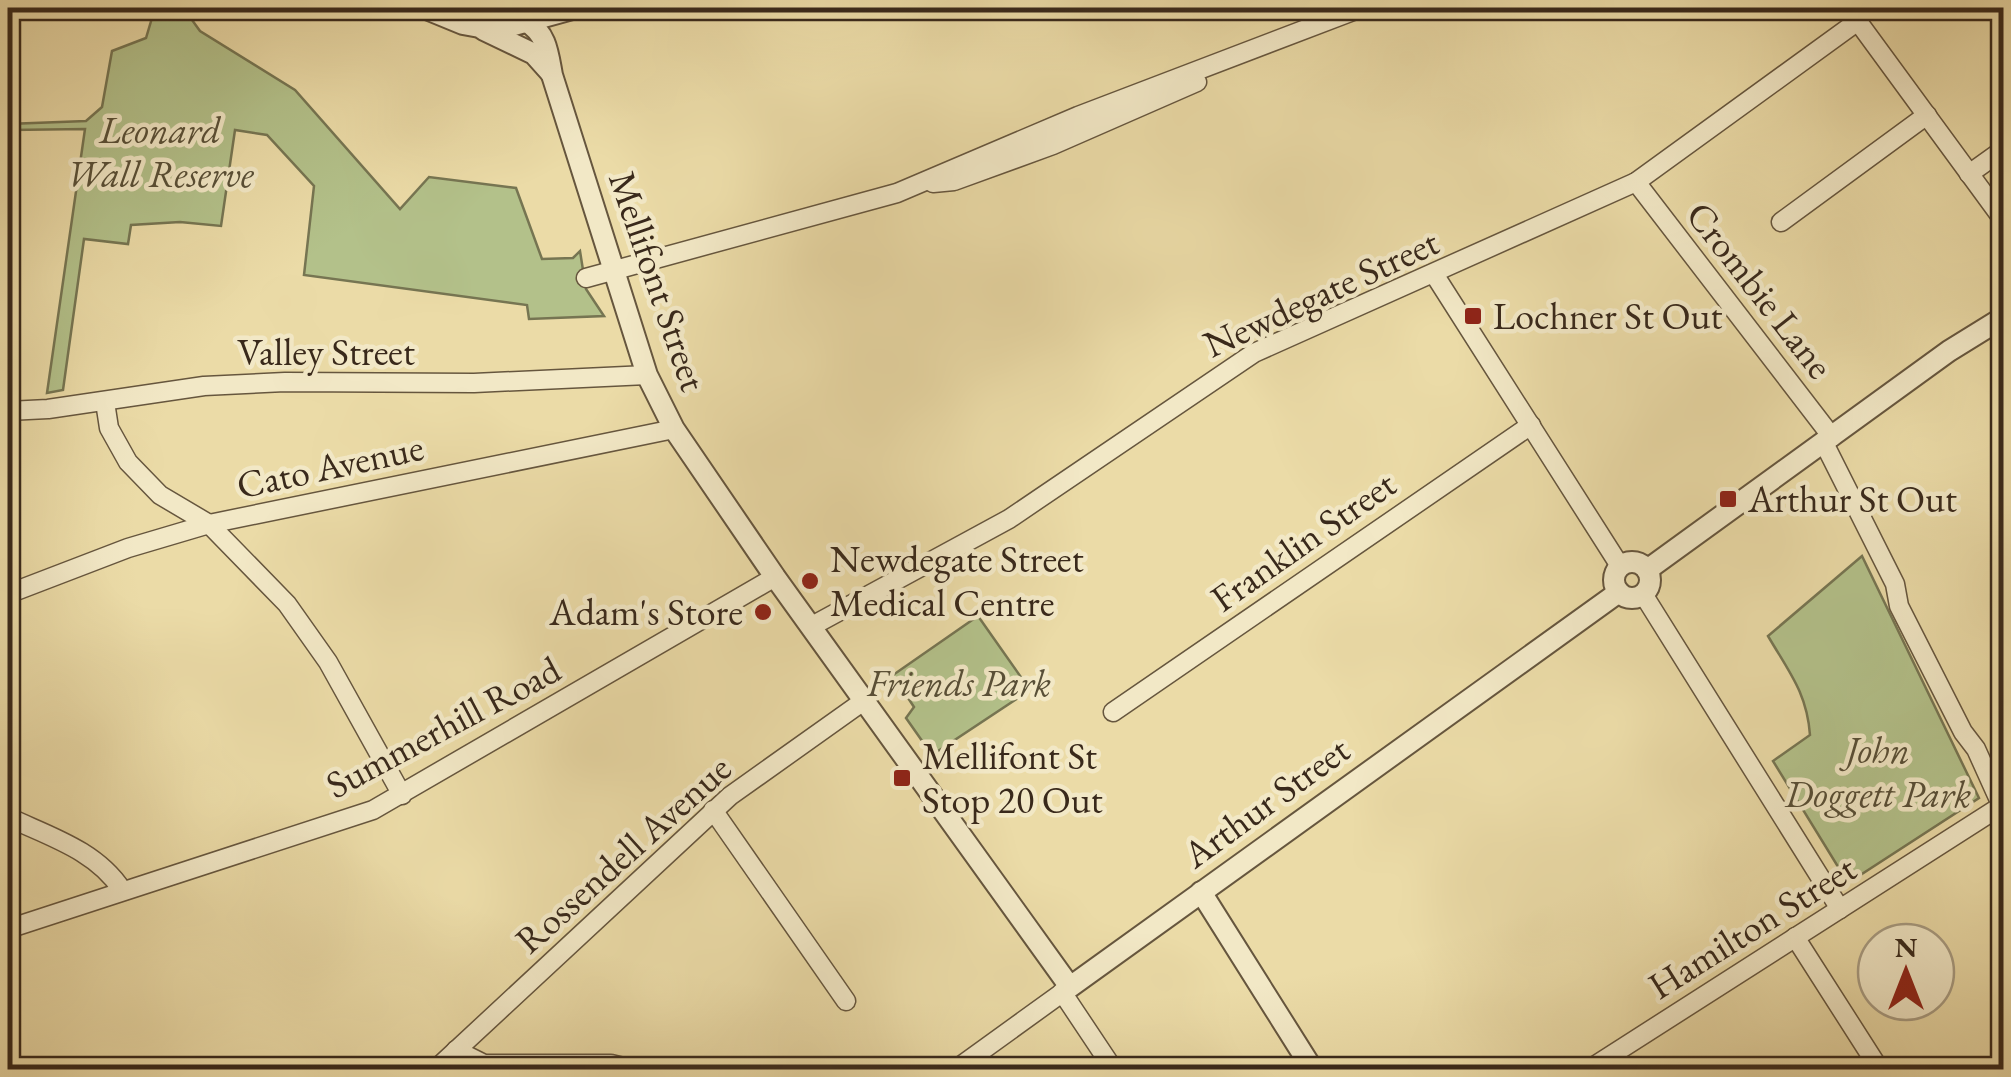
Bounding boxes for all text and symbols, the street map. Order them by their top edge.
park label: Leonard Wall Reserve [66,105,255,198]
street label: Mellifont Street [598,165,719,397]
street label: Crombie Lane [1676,191,1845,388]
street label: Newdegate Street [1196,217,1446,368]
place label: Lochner St Out [1493,291,1722,340]
marker: Lochner St Out [1462,305,1484,327]
street label: Valley Street [237,327,415,376]
street label: Cato Avenue [232,422,428,509]
street label: Franklin Street [1201,459,1405,622]
place label: Arthur St Out [1747,474,1957,523]
marker: Arthur St Out [1717,488,1739,510]
place label: Newdegate Street Medical Centre [830,534,1084,627]
marker: Newdegate Street Medical Centre [799,570,821,592]
place label: Adam's Store [548,587,743,636]
marker: Adam's Store [752,601,774,623]
street label: Summerhill Road [317,644,569,809]
park label: Friends Park [866,658,1051,707]
street label: Arthur Street [1172,725,1359,879]
park label: John Doggett Park [1784,725,1971,818]
place label: Mellifont St Stop 20 Out [922,731,1103,824]
street label: Rossendell Avenue [504,744,741,964]
marker: Mellifont St Stop 20 Out [891,767,913,789]
street label: Hamilton Street [1639,843,1865,1010]
north arrow [1856,922,1956,1022]
text: N [1895,929,1918,965]

